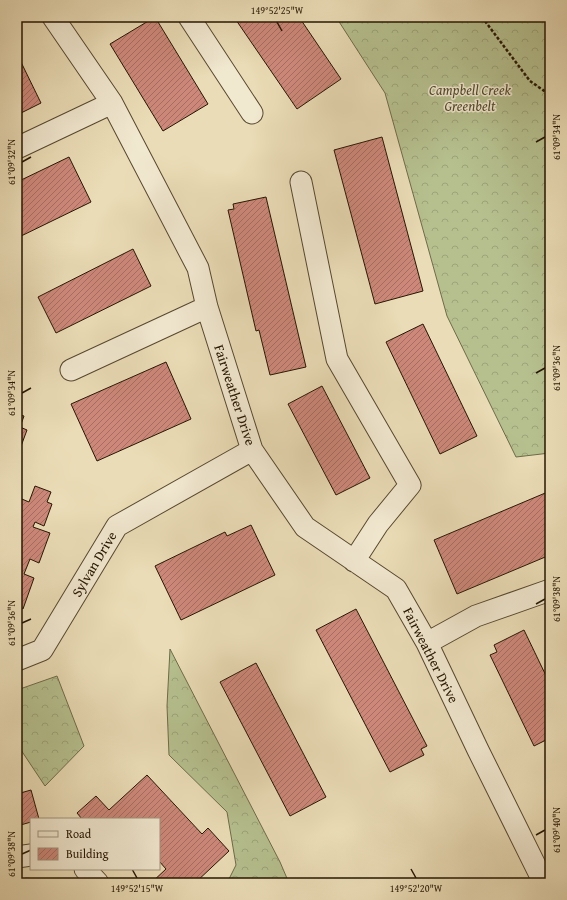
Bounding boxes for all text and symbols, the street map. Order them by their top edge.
text: 149°52'25"W [251,3,304,18]
park label: Campbell Creek Greenbelt [429,80,512,116]
text: 61°09'34"N [549,114,564,160]
text: 61°09'32"N [4,139,19,185]
street label: Fairweather Drive [209,342,261,448]
text: 61°09'36"N [549,345,564,391]
text: 61°09'34"N [4,370,19,416]
street label: Sylvan Drive [67,527,122,601]
text: 61°09'38"N [549,576,564,622]
text: 61°09'36"N [4,600,19,646]
street label: Fairweather Drive [398,604,464,707]
text: 61°09'40"N [549,807,564,853]
legend [30,818,160,870]
text: Road [66,825,92,842]
text: 61°09'38"N [4,831,19,877]
text: Building [66,845,109,862]
text: 149°52'15"W [111,881,164,896]
text: 149°52'20"W [390,881,443,896]

